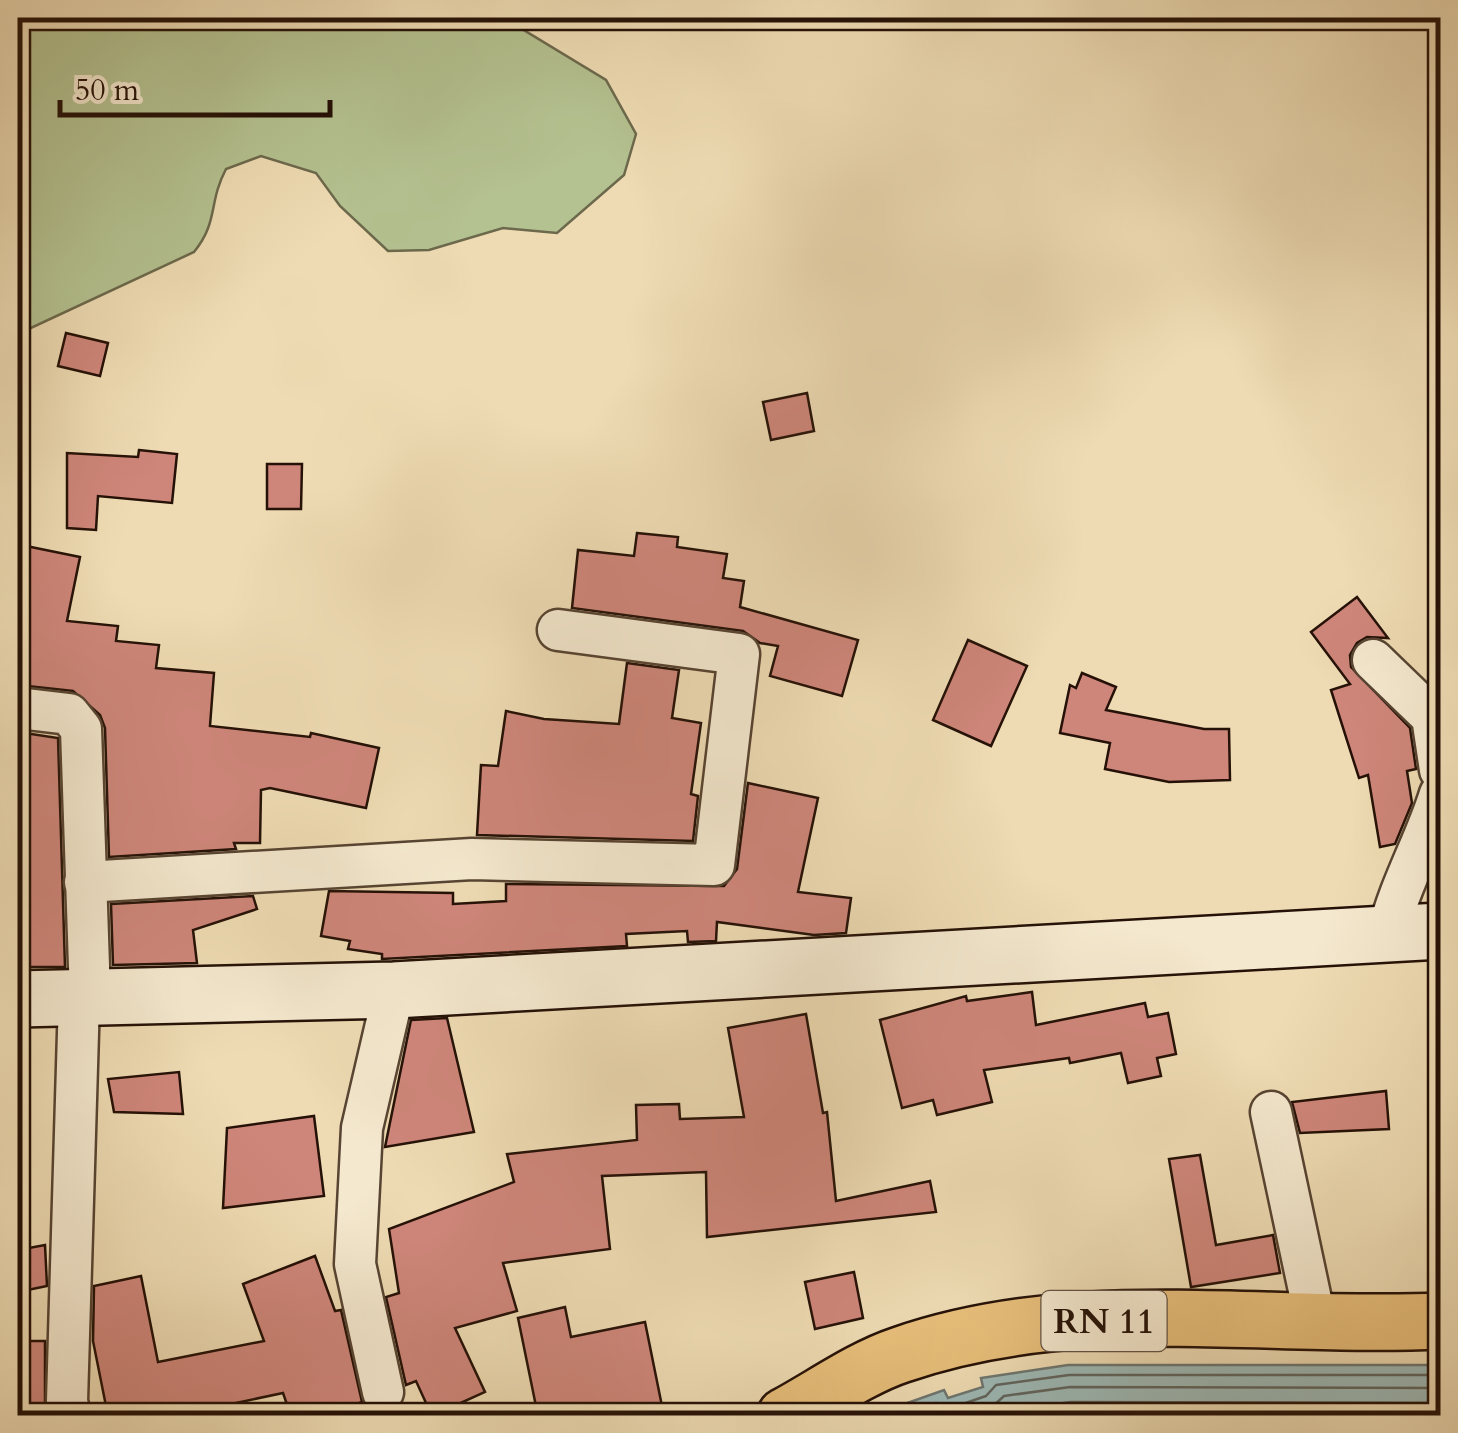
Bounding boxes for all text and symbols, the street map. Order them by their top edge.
scale bar [60,55,330,117]
text: 50 m [75,70,140,111]
road number: RN 11 [1042,1291,1166,1351]

